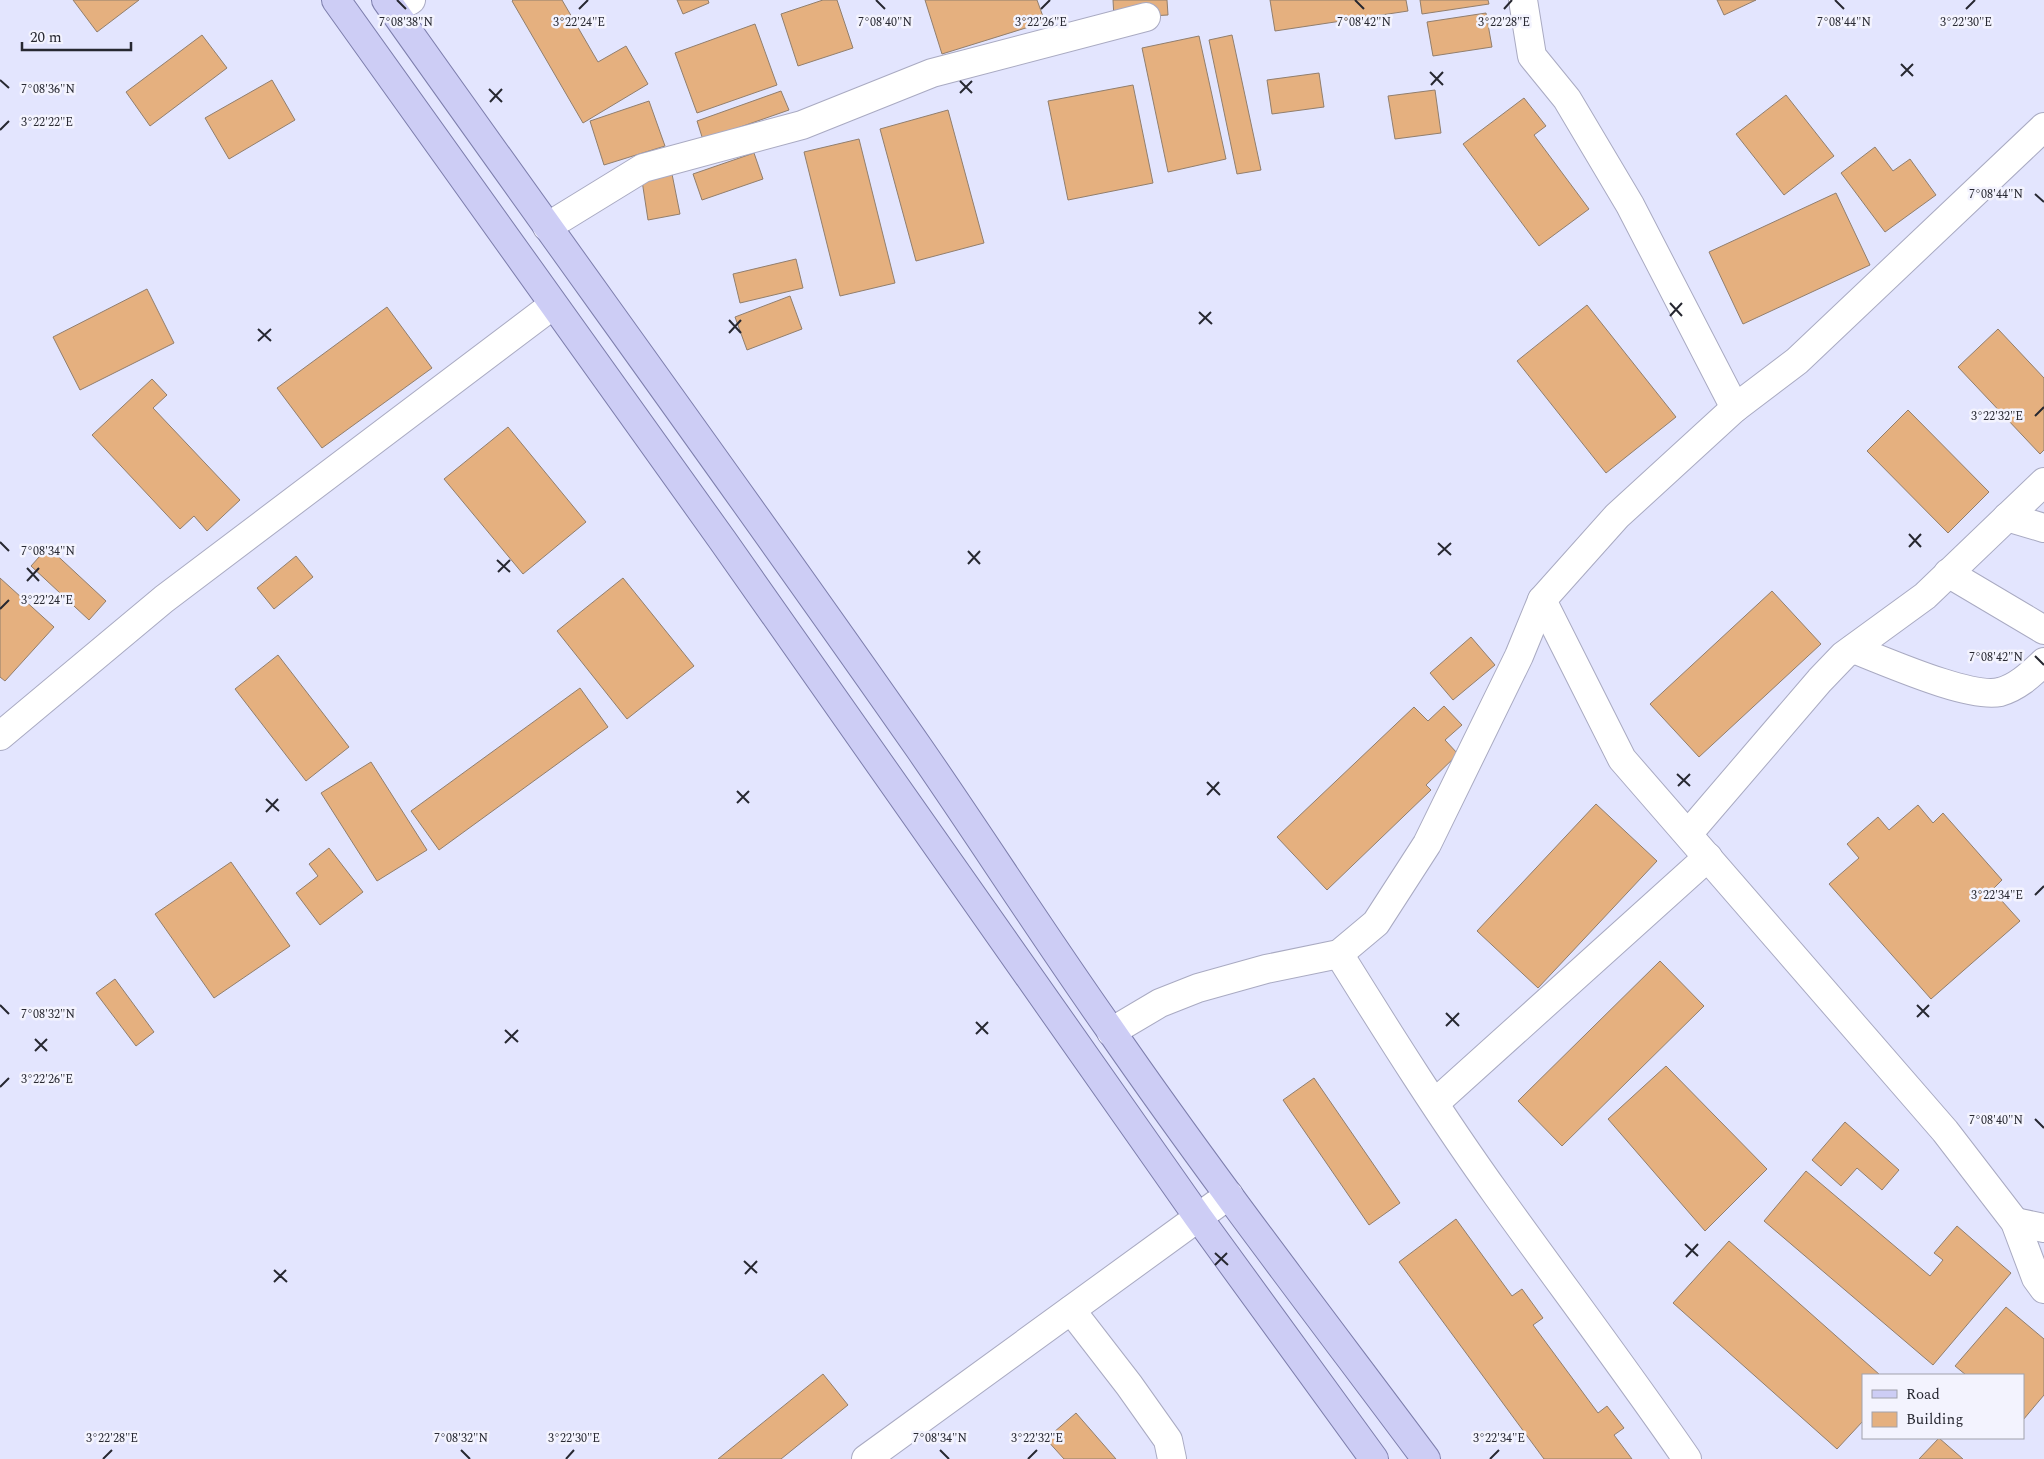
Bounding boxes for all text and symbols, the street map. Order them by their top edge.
text: 7°08'38"N [379,13,433,32]
text: 3°22'24"E [553,13,605,32]
text: 7°08'40"N [858,13,912,32]
text: 3°22'26"E [1015,13,1067,32]
text: 7°08'42"N [1337,13,1391,32]
text: 3°22'28"E [1478,13,1530,32]
text: 7°08'44"N [1817,13,1871,32]
text: 3°22'30"E [1940,13,1992,32]
scale bar [22,20,131,52]
text: 20 m [30,26,62,49]
text: 7°08'36"N [21,80,75,99]
text: 3°22'22"E [21,113,73,132]
text: 7°08'44"N [1969,185,2023,204]
text: 3°22'32"E [1971,407,2023,426]
text: 7°08'34"N [21,542,75,561]
text: 3°22'24"E [21,591,73,610]
text: 7°08'42"N [1969,648,2023,667]
text: 3°22'34"E [1971,886,2023,905]
text: 7°08'32"N [21,1005,75,1024]
text: 3°22'26"E [21,1070,73,1089]
text: 7°08'40"N [1969,1111,2023,1130]
legend [1862,1374,2024,1439]
text: Road [1906,1383,1940,1406]
text: Building [1906,1408,1963,1431]
text: 3°22'28"E [86,1429,138,1448]
text: 7°08'32"N [434,1429,488,1448]
text: 3°22'30"E [548,1429,600,1448]
text: 7°08'34"N [913,1429,967,1448]
text: 3°22'32"E [1011,1429,1063,1448]
text: 3°22'34"E [1473,1429,1525,1448]

